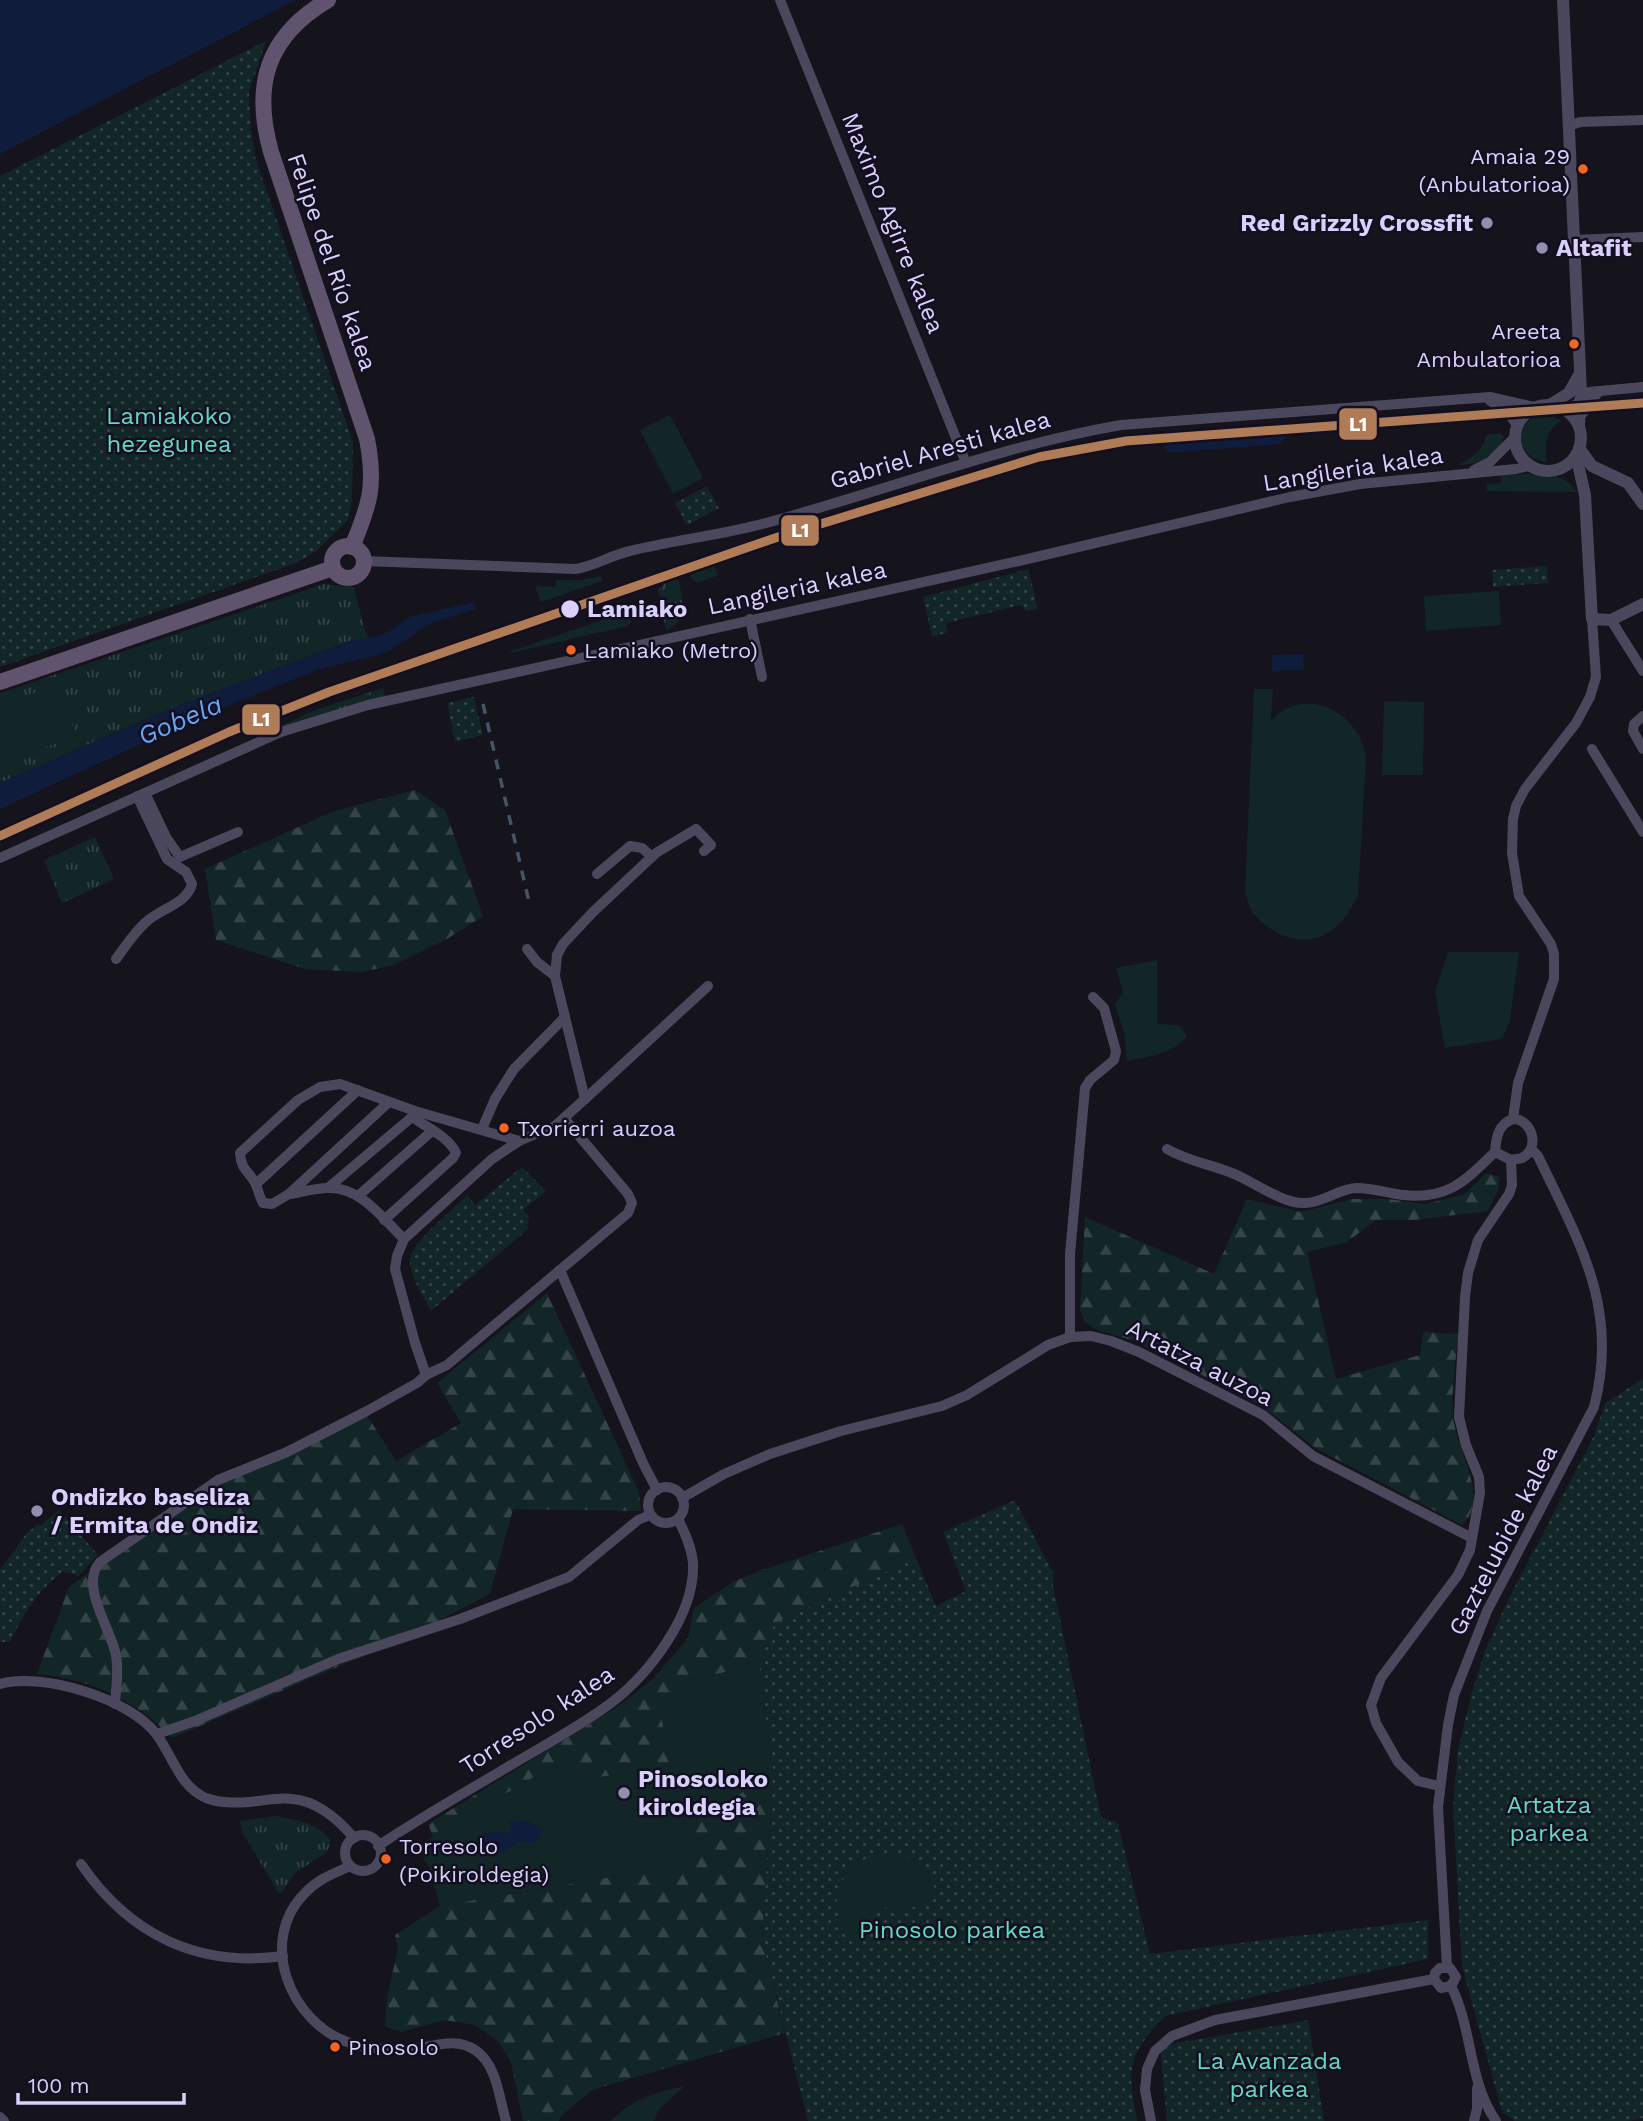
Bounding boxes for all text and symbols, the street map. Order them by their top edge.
street label: Maximo Agirre kalea [836,109,950,337]
place label: Amaia 29 (Anbulatorioa) [1419,144,1570,197]
street label: Felipe del Río kalea [282,150,382,374]
marker: Amaia 29 (Anbulatorioa) [1576,162,1590,176]
place label: Red Grizzly Crossfit [1240,209,1474,237]
marker: Red Grizzly Crossfit [1479,215,1495,231]
place label: Altafit [1556,234,1632,262]
marker: Altafit [1534,240,1550,256]
place label: Areeta Ambulatorioa [1417,319,1561,372]
marker: Areeta Ambulatorioa [1567,337,1581,351]
park label: Lamiakoko hezegunea [106,402,232,458]
street label: Gabriel Aresti kalea [827,405,1053,495]
line badge: L1 [1338,407,1378,441]
text: L1 [1349,413,1367,436]
street label: Langileria kalea [1261,441,1445,497]
line badge: L1 [780,514,820,547]
text: L1 [791,519,809,542]
street label: Langileria kalea [705,555,889,621]
place label: Lamiako [587,595,687,623]
marker: Lamiako [559,598,581,620]
place label: Lamiako (Metro) [584,638,758,663]
marker: Lamiako (Metro) [564,643,578,657]
water label: Gobela [133,689,227,751]
line badge: L1 [241,703,281,736]
text: L1 [252,708,270,731]
place label: Txorierri auzoa [517,1116,675,1141]
marker: Txorierri auzoa [497,1121,511,1135]
street label: Artatza auzoa [1122,1314,1278,1412]
street label: Gaztelubide kalea [1443,1440,1563,1640]
place label: Ondizko baseliza / Ermita de Ondiz [51,1483,258,1539]
marker: Ondizko baseliza / Ermita de Ondiz [29,1503,45,1519]
street label: Torresolo kalea [455,1660,619,1780]
place label: Pinosoloko kiroldegia [638,1765,768,1821]
marker: Pinosoloko kiroldegia [616,1785,632,1801]
park label: Artatza parkea [1507,1791,1591,1847]
place label: Torresolo (Poikiroldegia) [399,1834,549,1887]
marker: Torresolo (Poikiroldegia) [379,1852,393,1866]
park label: Pinosolo parkea [859,1916,1045,1944]
place label: Pinosolo [348,2035,439,2060]
marker: Pinosolo [328,2040,342,2054]
park label: La Avanzada parkea [1196,2047,1342,2103]
scale bar [18,2062,184,2106]
text: 100 m [28,2073,90,2098]

